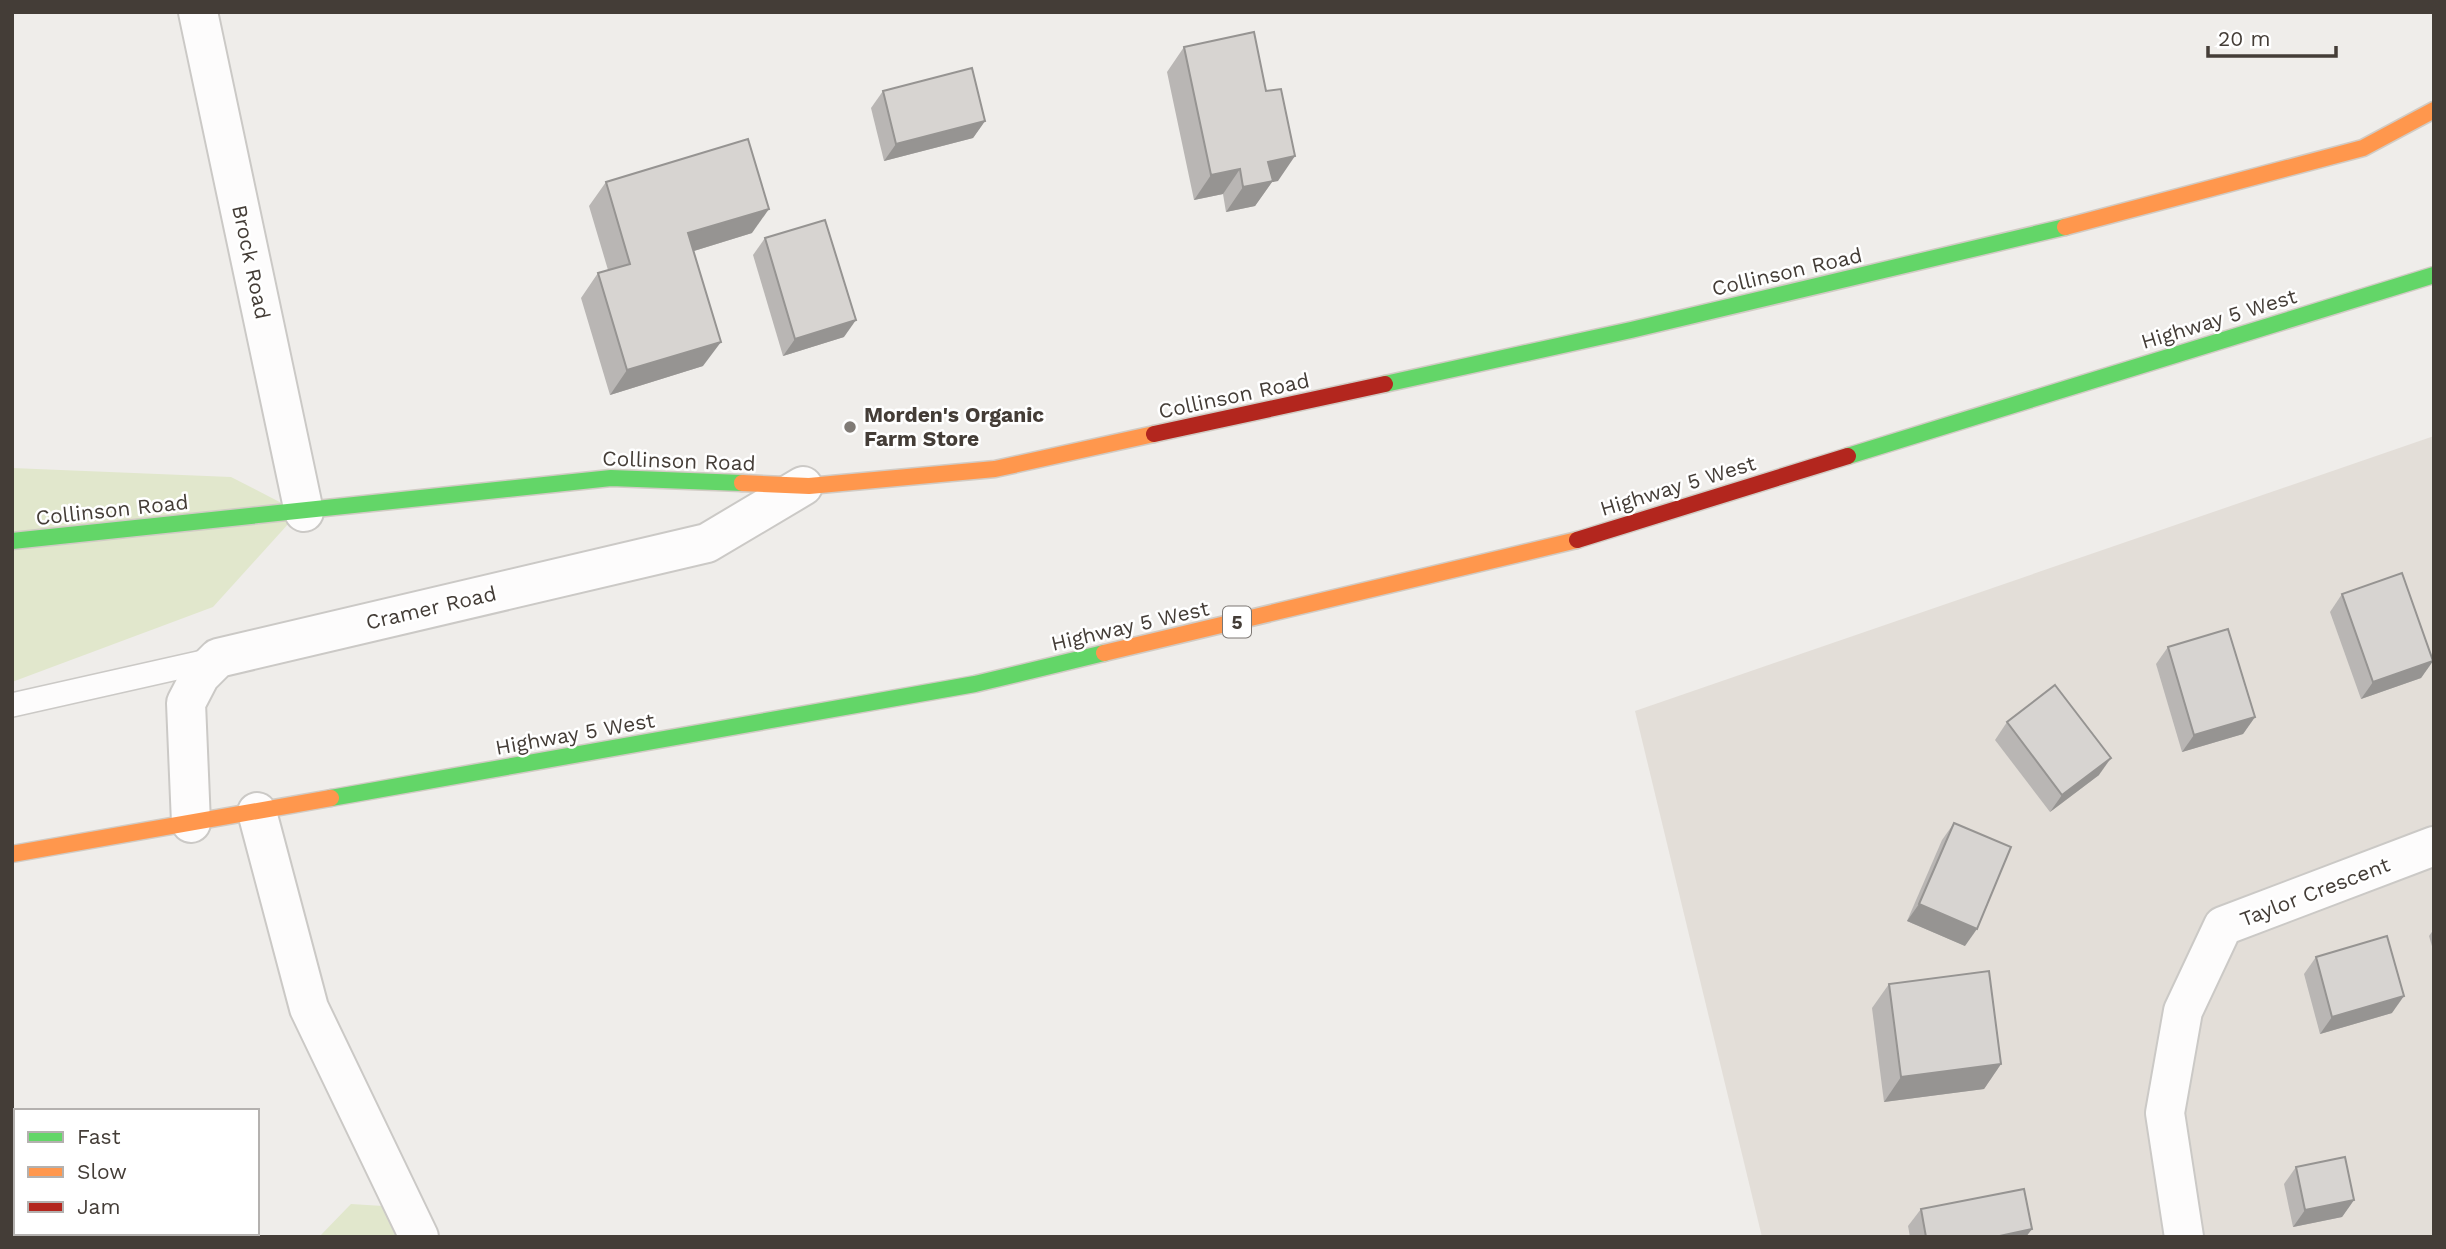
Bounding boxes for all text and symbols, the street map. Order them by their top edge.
scale bar [2208,14,2336,58]
text: 20 m [2218,26,2270,51]
street label: Brock Road [227,202,276,321]
street label: Collinson Road [1709,242,1864,301]
street label: Highway 5 West [2138,283,2300,354]
street label: Collinson Road [1156,367,1312,424]
place label: Morden's Organic Farm Store [864,402,1044,451]
marker: Morden's Organic Farm Store [842,419,858,435]
street label: Collinson Road [602,445,756,476]
street label: Highway 5 West [1597,450,1759,521]
street label: Collinson Road [34,489,190,530]
street label: Cramer Road [363,580,499,635]
street label: Highway 5 West [1048,595,1212,656]
road number: 5 [1223,607,1251,638]
street label: Highway 5 West [493,707,657,760]
street label: Taylor Crescent [2236,851,2393,932]
legend [14,1109,259,1235]
text: Fast [77,1124,121,1149]
text: Slow [77,1159,127,1184]
text: Jam [77,1194,120,1219]

